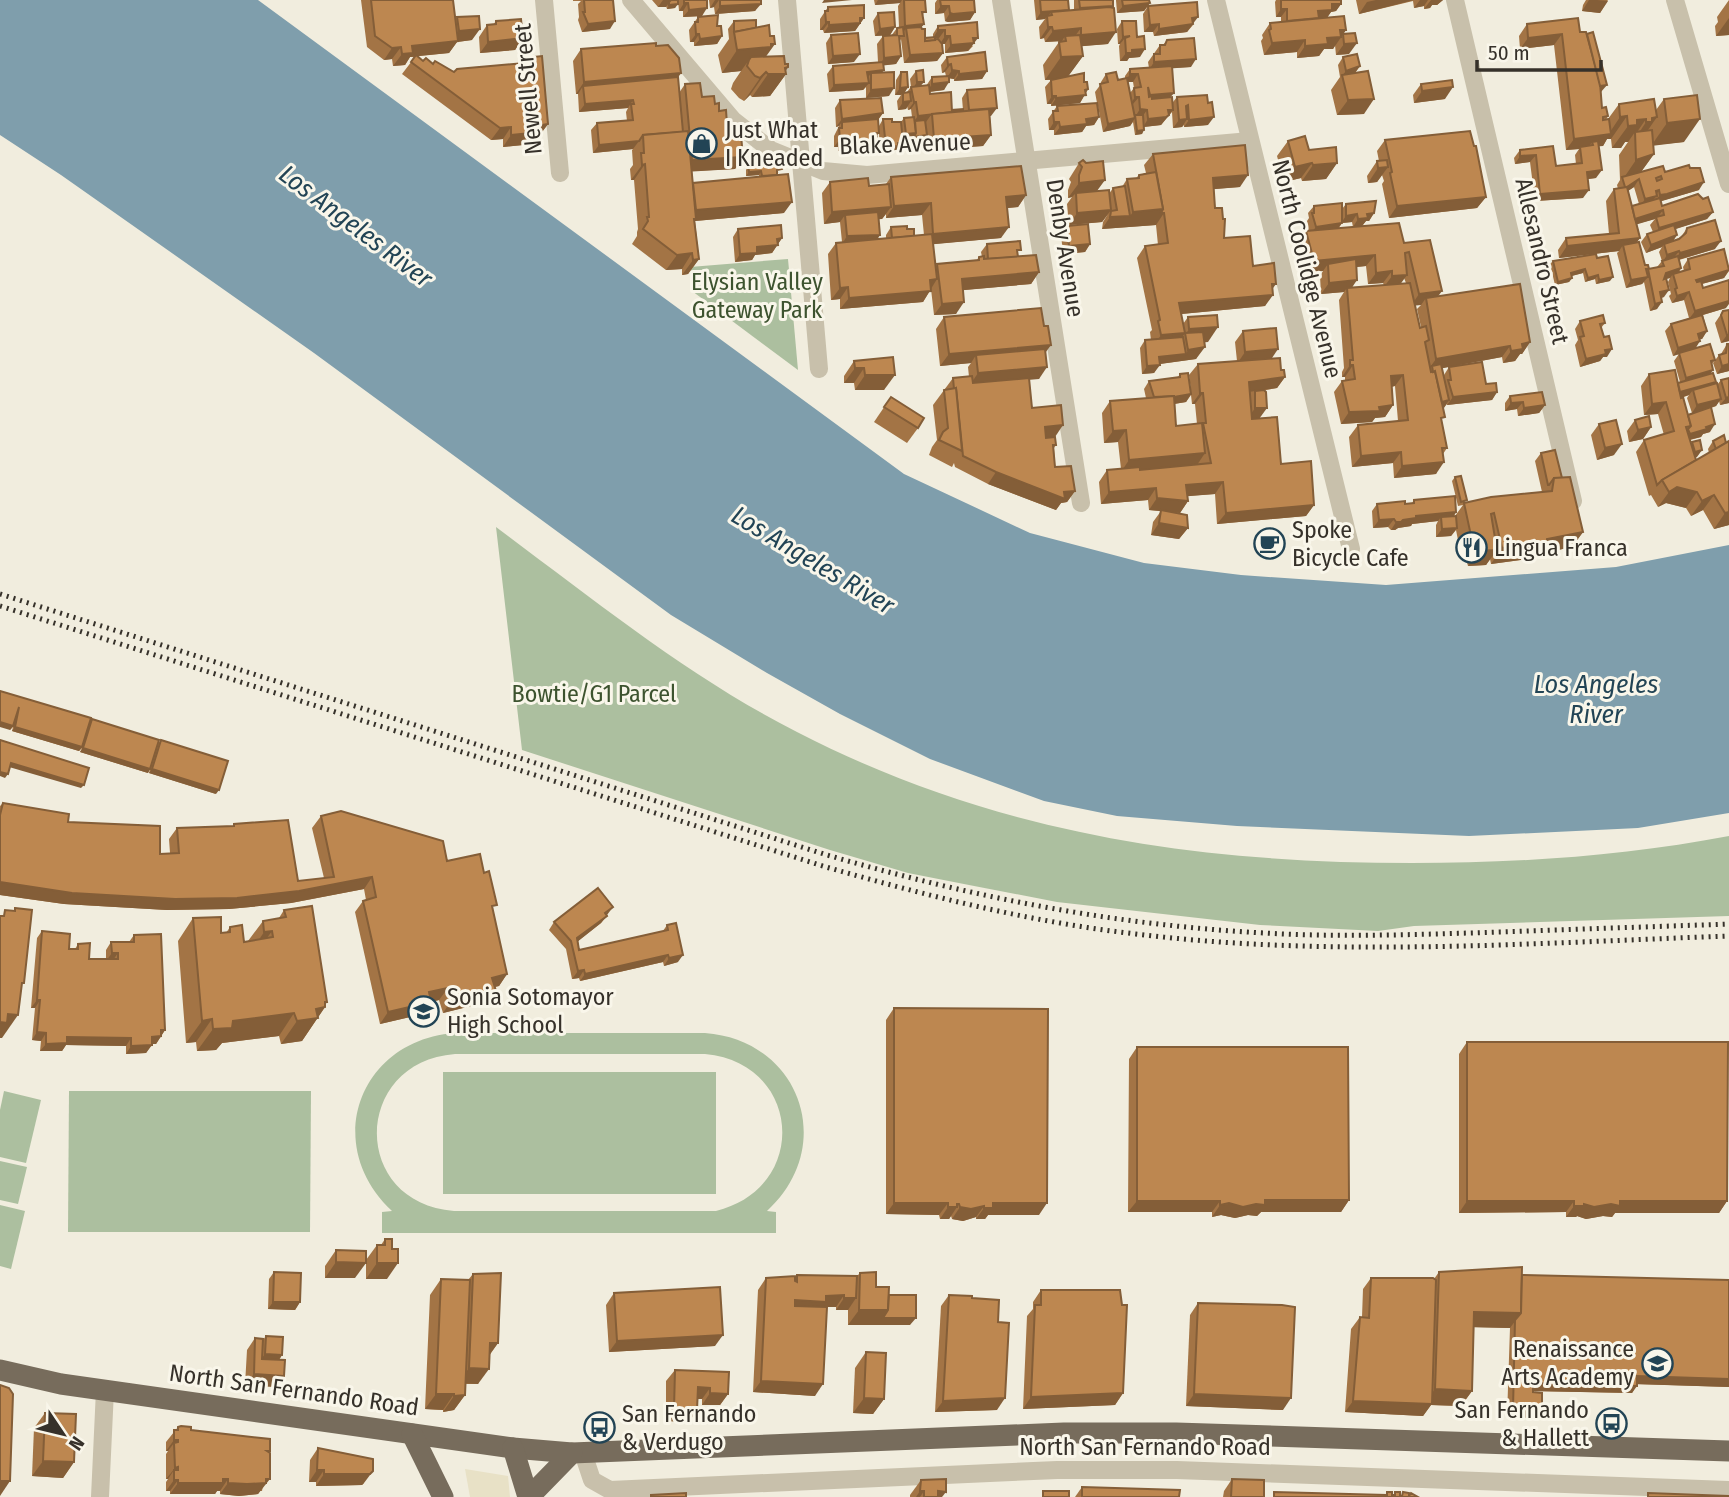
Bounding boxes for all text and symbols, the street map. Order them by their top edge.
street label: Newell Street [508,22,548,156]
scale bar [1477,28,1601,72]
text: 50 m [1488,40,1530,66]
place label: Just What I Kneaded [725,116,823,172]
shop icon: Just What I Kneaded [685,127,719,161]
street label: Blake Avenue [839,128,971,160]
street label: North Coolidge Avenue [1266,157,1348,381]
water label: Los Angeles River [273,159,439,295]
street label: Allesandro Street [1509,175,1575,347]
street label: Denby Avenue [1040,177,1090,319]
park label: Elysian Valley Gateway Park [691,268,823,324]
water label: Los Angeles River [726,500,900,622]
place label: Spoke Bicycle Cafe [1292,516,1409,572]
cafe icon: Spoke Bicycle Cafe [1252,527,1286,561]
restaurant icon: Lingua Franca [1454,531,1488,565]
place label: Lingua Franca [1494,534,1628,562]
water label: Los Angeles River [1534,669,1658,730]
park label: Bowtie/G1 Parcel [512,680,676,708]
place label: Sonia Sotomayor High School [447,983,614,1039]
school or university icon: Sonia Sotomayor High School [407,994,441,1028]
place label: Renaissance Arts Academy [1501,1335,1634,1391]
school or university icon: Renaissance Arts Academy [1640,1346,1674,1380]
street label: North San Fernando Road [168,1359,420,1421]
place label: San Fernando & Hallett [1455,1396,1589,1452]
north arrow [28,1399,98,1469]
place label: San Fernando & Verdugo [622,1400,756,1456]
bus stop icon: San Fernando & Hallett [1595,1407,1629,1441]
bus stop icon: San Fernando & Verdugo [582,1411,616,1445]
text: N [64,1432,89,1455]
street label: North San Fernando Road [1019,1433,1271,1461]

